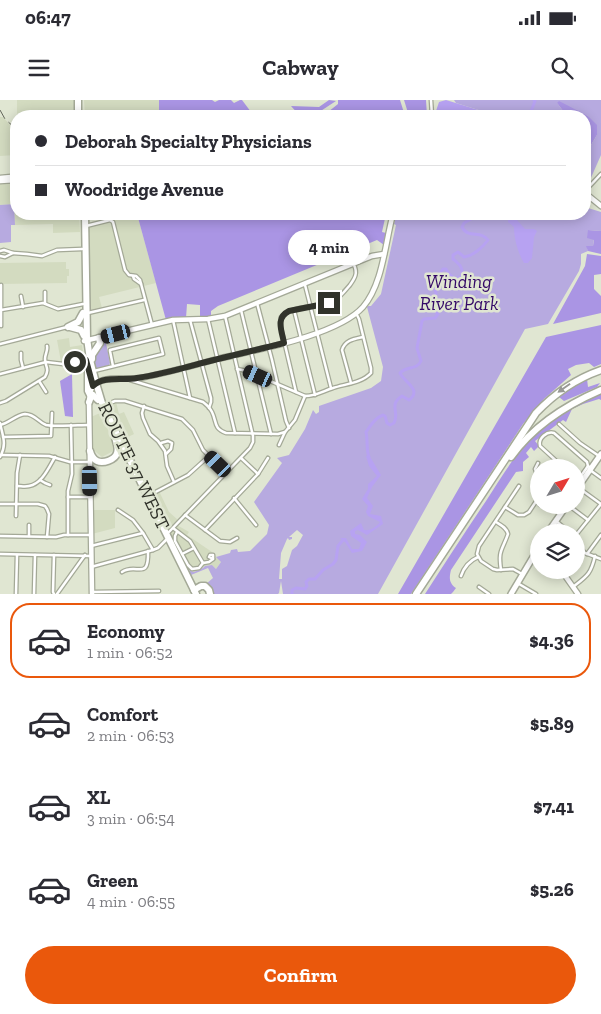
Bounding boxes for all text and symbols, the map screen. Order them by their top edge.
text: 06:47 [25,6,71,29]
icon: menu [25,54,53,82]
text: Cabway [262,54,339,81]
icon: search [548,54,576,82]
text: Deborah Specialty Physicians [65,130,312,153]
text: Woodridge Avenue [65,178,224,201]
callout: 4 min [288,230,370,266]
text: 4 min [309,238,349,257]
park label: Winding River Park [420,270,498,315]
route end [318,292,340,314]
car [99,323,132,345]
route start [64,351,86,373]
car [241,363,274,389]
one-way arrow [558,383,571,393]
street label: ROUTE 37 WEST [93,399,175,534]
car [201,448,234,480]
north arrow [530,459,585,514]
map controls [530,459,585,579]
car [82,466,97,496]
button: layers [530,524,585,579]
icon: car [27,618,72,663]
text: Economy [87,620,165,643]
text: $4.36 [529,629,574,652]
text: 1 min · 06:52 [87,643,173,662]
icon: car [27,701,72,746]
text: Comfort [87,703,158,726]
text: $5.89 [530,712,574,735]
text: 2 min · 06:53 [87,726,174,745]
icon: car [27,784,72,829]
text: XL [87,786,110,809]
text: $7.41 [533,795,574,818]
text: 3 min · 06:54 [87,809,175,828]
icon: car [27,867,72,912]
text: Green [87,869,138,892]
text: $5.26 [530,878,574,901]
text: 4 min · 06:55 [87,892,175,911]
button: Confirm [25,946,576,1004]

